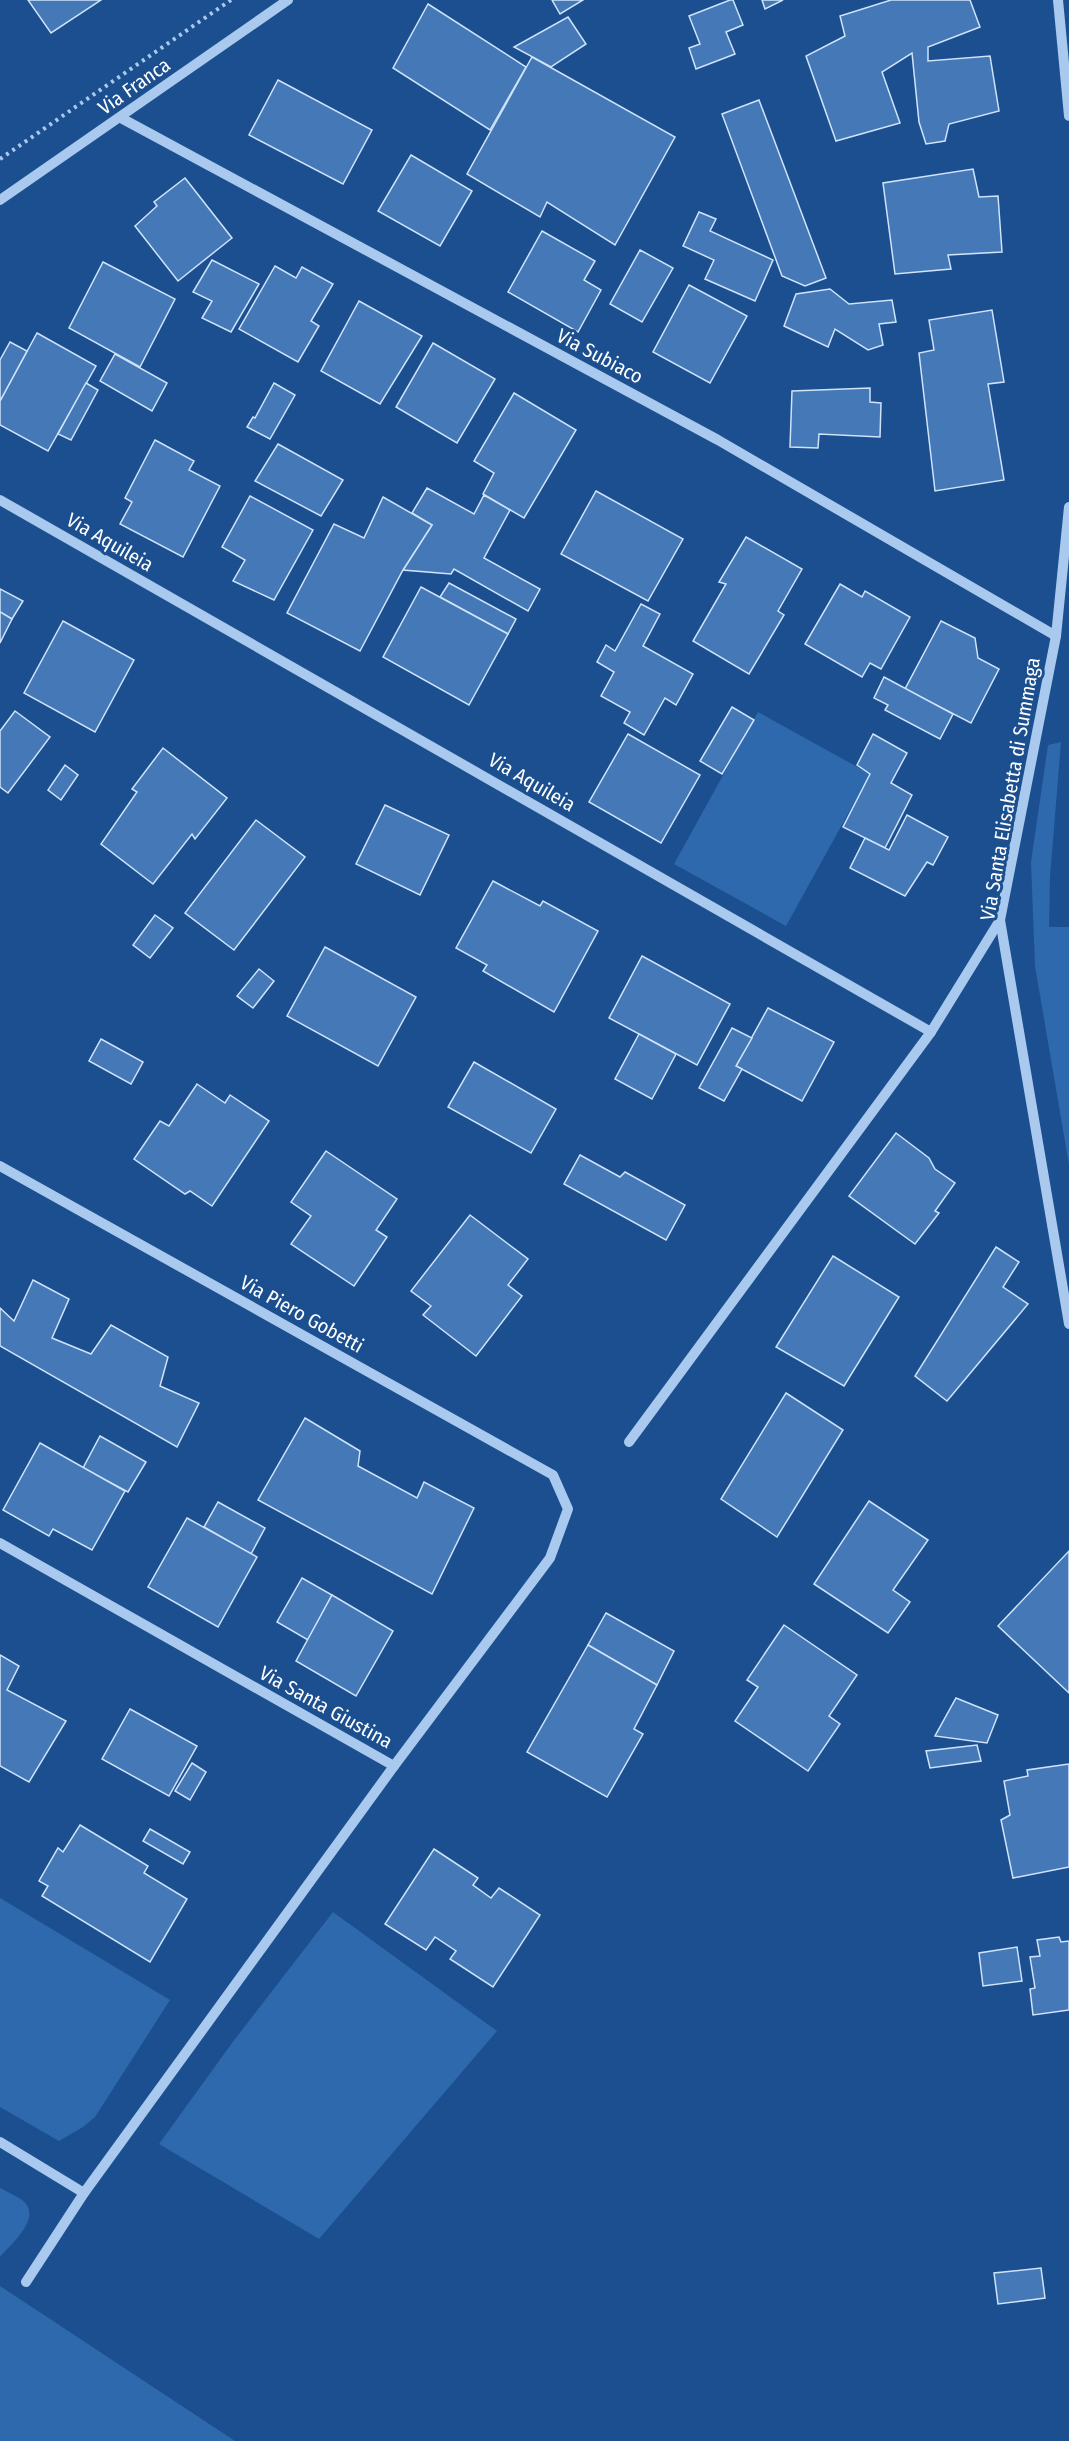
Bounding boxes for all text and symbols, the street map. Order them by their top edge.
street label: Via Franca [93,52,175,120]
street label: Via Subiaco [553,323,647,389]
street label: Via Aquileia [62,508,158,576]
street label: Via Santa Elisabetta di Summaga [975,656,1045,922]
street label: Via Aquileia [484,748,580,816]
street label: Via Piero Gobetti [236,1270,368,1358]
street label: Via Santa Giustina [255,1661,397,1753]

